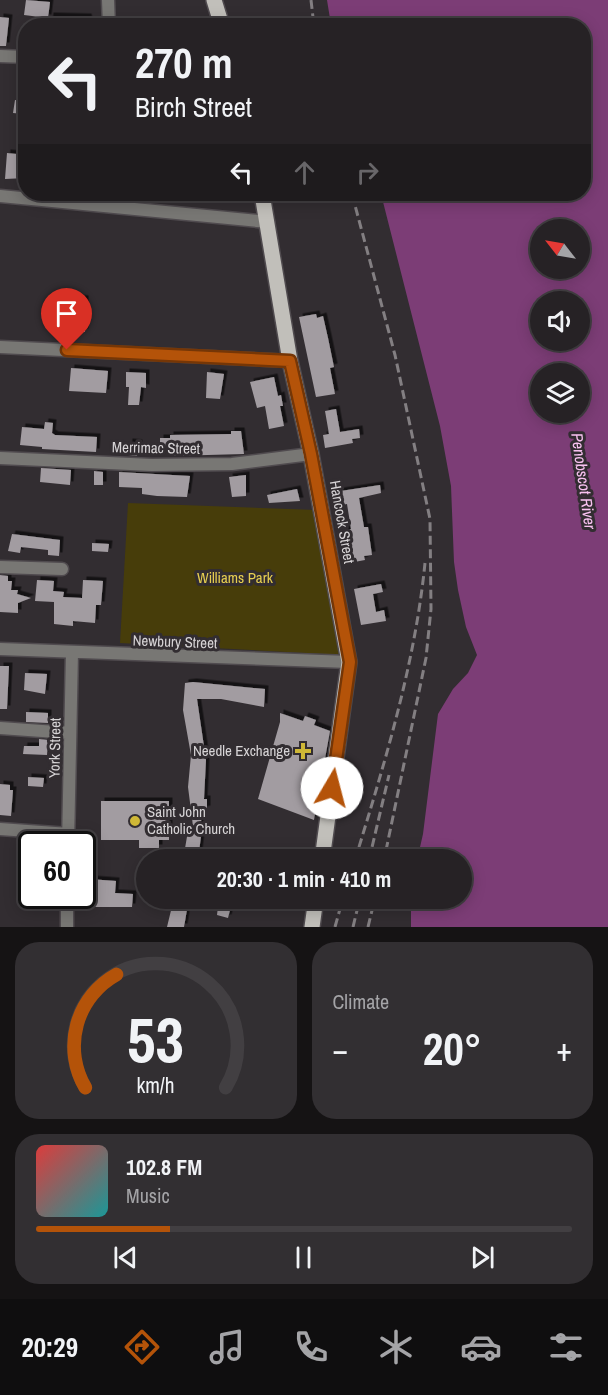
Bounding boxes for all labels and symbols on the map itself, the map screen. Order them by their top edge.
north arrow [530,219,590,279]
pin [41,288,92,350]
water label: Penobscot River [566,431,602,531]
street label: Merrimac Street [112,436,201,459]
street label: Hancock Street [325,479,360,566]
park label: Williams Park [197,567,274,588]
street label: Newbury Street [132,630,218,653]
street label: York Street [43,717,66,778]
place label: Needle Exchange [193,740,290,761]
marker: Needle Exchange [294,742,312,760]
position arrow [300,756,364,820]
place label: Saint John Catholic Church [147,801,235,839]
marker: Saint John Catholic Church [128,814,142,828]
speed limit sign: 60 [18,831,96,909]

